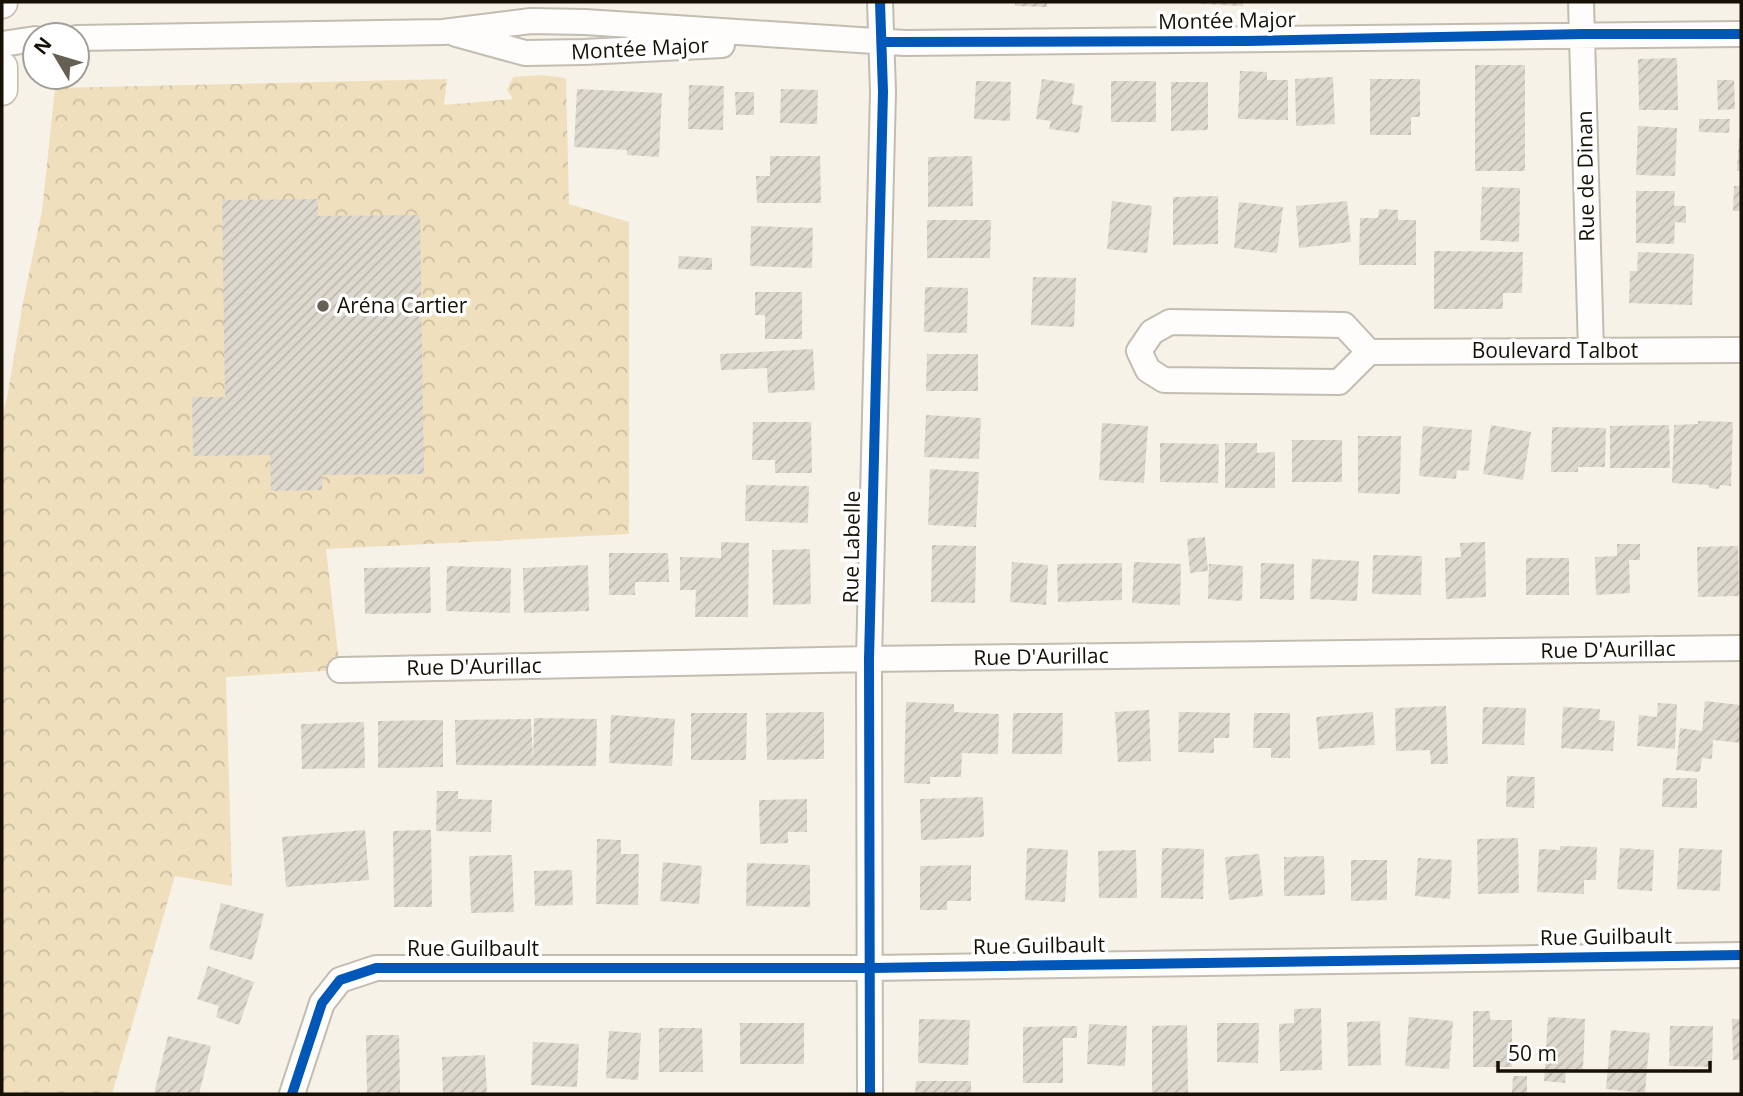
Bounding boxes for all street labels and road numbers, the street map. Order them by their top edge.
street label: Montée Major [1158,5,1297,35]
street label: Montée Major [570,30,710,66]
street label: Rue de Dinan [1570,110,1600,242]
street label: Boulevard Talbot [1472,336,1638,364]
street label: Rue Labelle [836,490,866,604]
street label: Rue D'Aurillac [1540,634,1676,664]
street label: Rue D'Aurillac [973,641,1109,671]
street label: Rue D'Aurillac [406,651,542,681]
street label: Rue Guilbault [1540,921,1672,951]
street label: Rue Guilbault [973,930,1105,960]
street label: Rue Guilbault [407,934,539,962]

